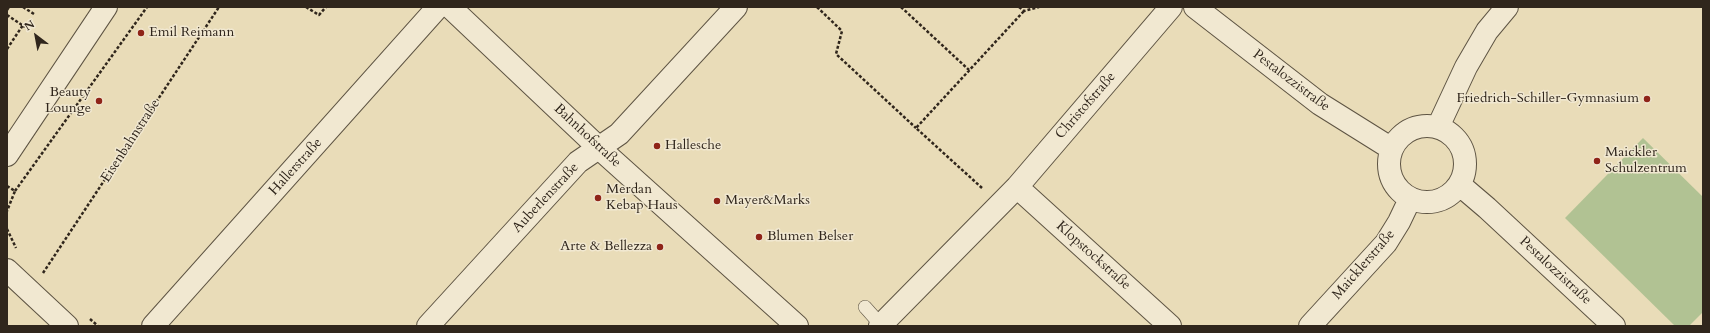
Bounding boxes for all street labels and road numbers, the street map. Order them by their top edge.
street label: Pestalozzistraße [1249,47,1333,115]
street label: Christofstraße [1052,69,1120,143]
street label: Eisenbahnstraße [98,96,164,186]
street label: Bahnhofstraße [550,101,624,171]
street label: Hallerstraße [266,135,326,199]
street label: Auberlenstraße [509,160,583,236]
street label: Klopstockstraße [1052,218,1134,294]
street label: Maicklerstraße [1329,227,1399,303]
street label: Pestalozzistraße [1516,233,1594,309]

